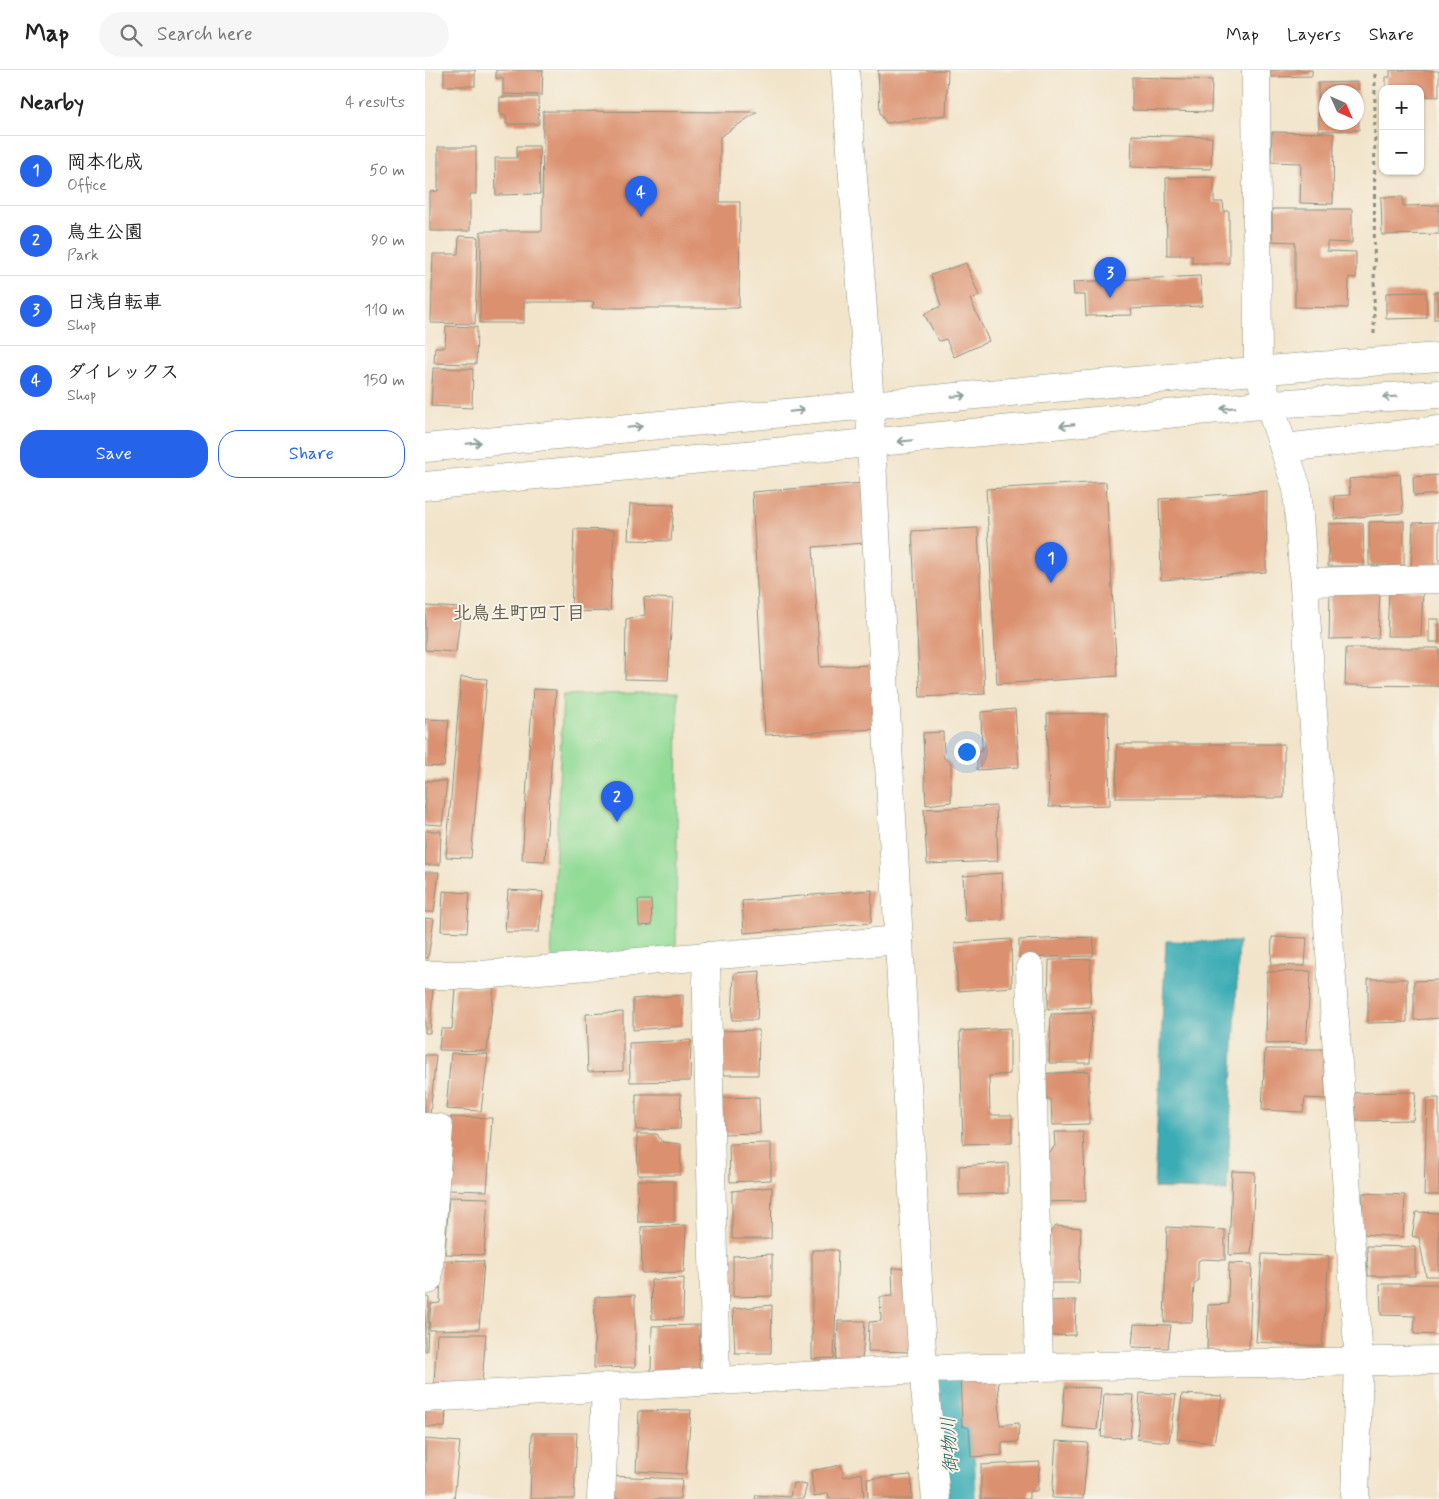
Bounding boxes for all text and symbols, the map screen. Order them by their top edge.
search box [99,12,449,57]
text: Map [25,19,69,50]
icon: search [117,21,145,49]
text: Search here [157,22,253,47]
text: Map [1226,23,1259,47]
text: Layers [1287,23,1341,47]
text: Share [1369,23,1414,47]
north arrow [1319,85,1364,130]
map controls [1379,85,1424,175]
button: + [1379,85,1424,130]
text: Nearby [20,89,84,117]
text: 4 results [345,92,405,113]
button: − [1379,130,1424,175]
text: 岡本化成 [67,150,143,175]
text: 1 [32,160,40,181]
text: 50 m [369,160,405,181]
text: Office [67,175,107,196]
pin: 4 [625,176,657,217]
text: 鳥生公園 [67,220,143,245]
text: 2 [32,230,40,251]
text: 90 m [371,230,405,251]
text: Park [67,245,99,266]
pin: 3 [1094,257,1126,298]
text: 日浅自転車 [67,290,162,315]
text: 3 [32,300,40,321]
text: 110 m [364,300,405,321]
text: Shop [67,315,96,336]
text: ダイレックス [67,360,179,385]
text: 4 [31,370,41,391]
text: 150 m [363,370,405,391]
text: Shop [67,385,96,406]
one-way arrow [950,392,966,401]
one-way arrow [1383,392,1399,401]
one-way arrow [1221,404,1237,413]
one-way arrow [789,407,805,416]
one-way arrow [1059,420,1075,430]
one-way arrow [627,422,643,432]
button: Save [20,430,208,478]
button: Share [218,430,405,478]
one-way arrow [897,436,913,446]
one-way arrow [465,438,481,448]
pin: 1 [1035,542,1067,583]
district label: 北鳥生町四丁目 [452,601,586,626]
your location [954,739,980,765]
pin: 2 [601,781,633,822]
water label: 御物川 [936,1416,964,1474]

